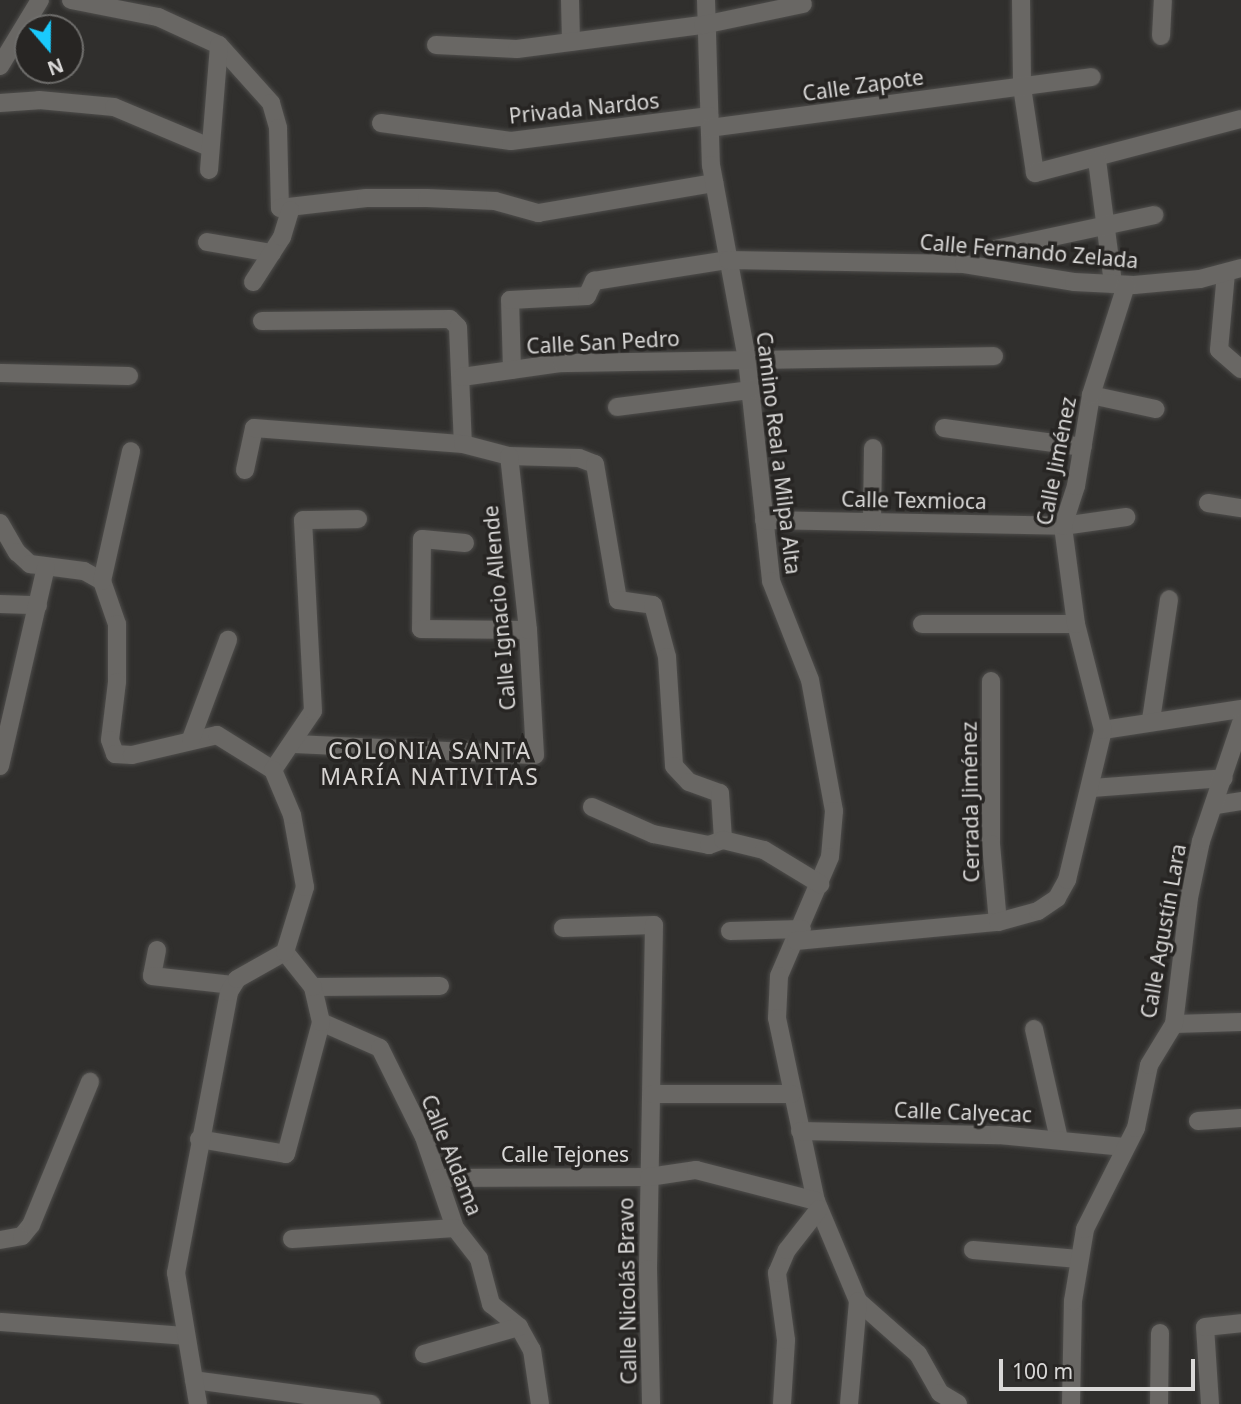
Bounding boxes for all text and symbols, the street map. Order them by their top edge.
north arrow [14,14,84,84]
text: N [44,52,67,82]
street label: Calle Zapote [801,64,925,106]
street label: Privada Nardos [508,88,660,128]
street label: Calle Fernando Zelada [919,229,1139,273]
street label: Calle San Pedro [526,325,680,359]
street label: Camino Real a Milpa Alta [752,330,806,576]
street label: Calle Jiménez [1031,395,1081,527]
street label: Calle Texmioca [841,486,987,514]
street label: Calle Ignacio Allende [477,505,521,711]
street label: Cerrada Jiménez [956,721,984,883]
district label: COLONIA SANTA MARÍA NATIVITAS [322,736,538,790]
street label: Calle Agustín Lara [1135,842,1191,1020]
street label: Calle Aldama [416,1091,488,1219]
street label: Calle Calyecac [894,1097,1032,1127]
street label: Calle Tejones [501,1141,629,1167]
street label: Calle Nicolás Bravo [613,1197,641,1385]
scale bar [1003,1344,1199,1388]
text: 100 m [1012,1357,1073,1385]

